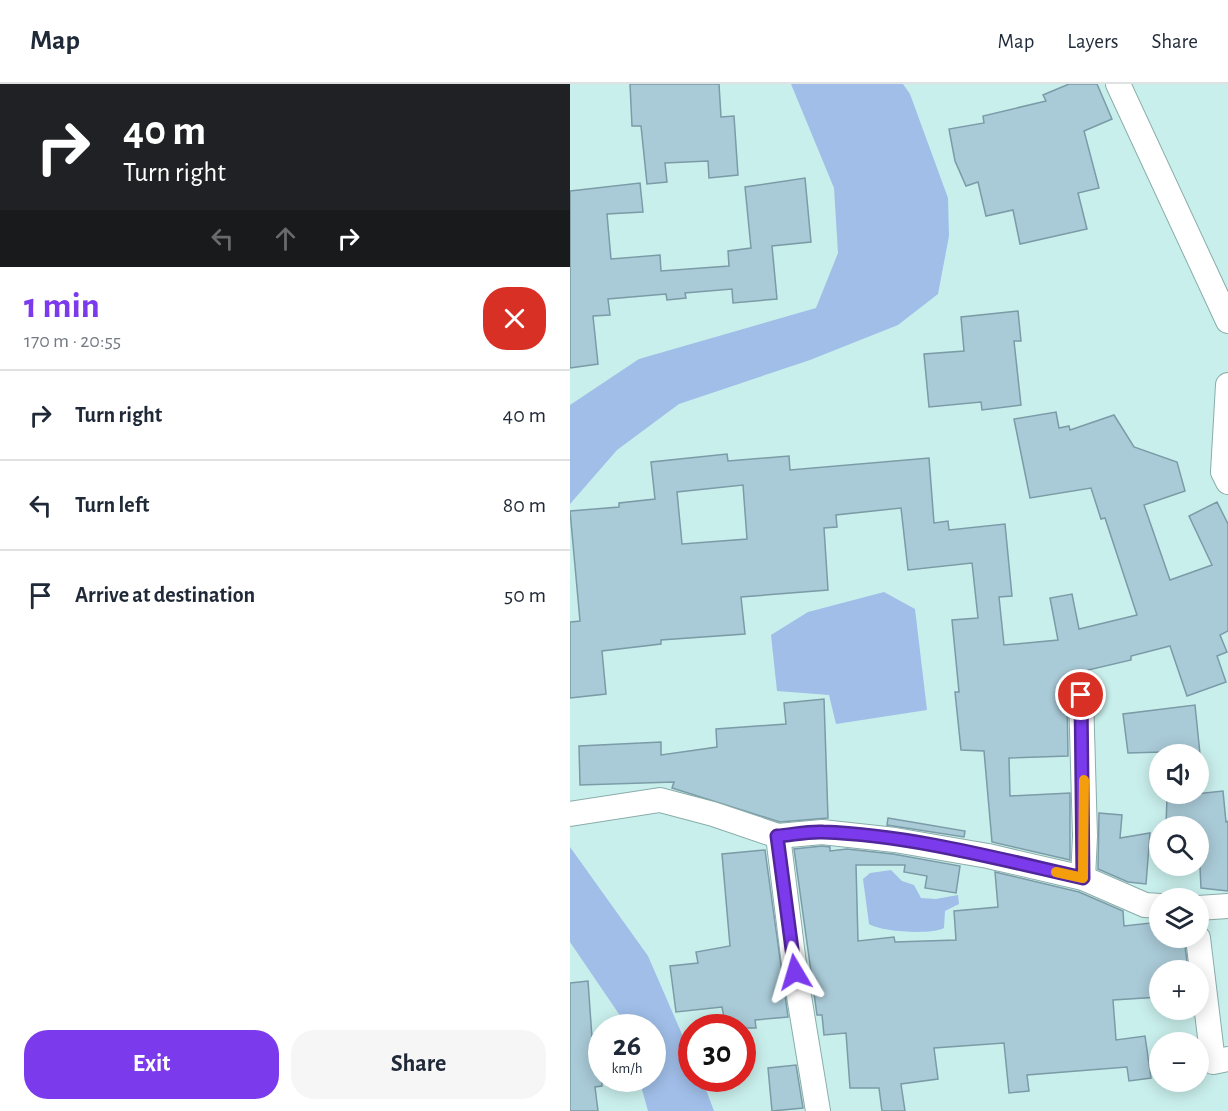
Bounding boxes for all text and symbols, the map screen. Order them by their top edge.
text: Map [30,27,80,55]
text: Map [998,31,1034,52]
text: Layers [1067,31,1118,52]
text: Share [1151,31,1198,52]
icon: right [24,108,102,186]
text: 40 m [123,110,206,152]
text: Turn right [123,159,226,186]
icon: left [206,222,239,255]
icon: ahead [269,222,302,255]
icon: right [332,222,365,255]
button: close [483,287,546,350]
text: 1 min [24,288,100,324]
text: 170 m · 20:55 [24,331,121,351]
icon: right [24,399,57,432]
text: Turn right [75,404,162,426]
text: 40 m [503,404,546,426]
icon: left [24,489,57,522]
text: Turn left [75,494,149,516]
text: 80 m [503,494,546,516]
icon: arrive [24,579,57,612]
text: Arrive at destination [75,584,255,606]
text: 50 m [504,584,546,606]
pin [1055,669,1106,720]
icon: arrive [1064,678,1097,711]
map controls [1149,744,1209,1092]
button: sound [1149,744,1209,804]
button: search [1149,816,1209,876]
button: layers [1149,888,1209,948]
position arrow [763,940,827,1004]
button: + [1149,960,1209,1020]
speed limit sign: 30 [678,1014,756,1092]
button: Exit [24,1030,279,1099]
button: Share [291,1030,546,1099]
text: 26 [613,1031,641,1061]
button: − [1149,1032,1209,1092]
text: km/h [612,1061,642,1076]

